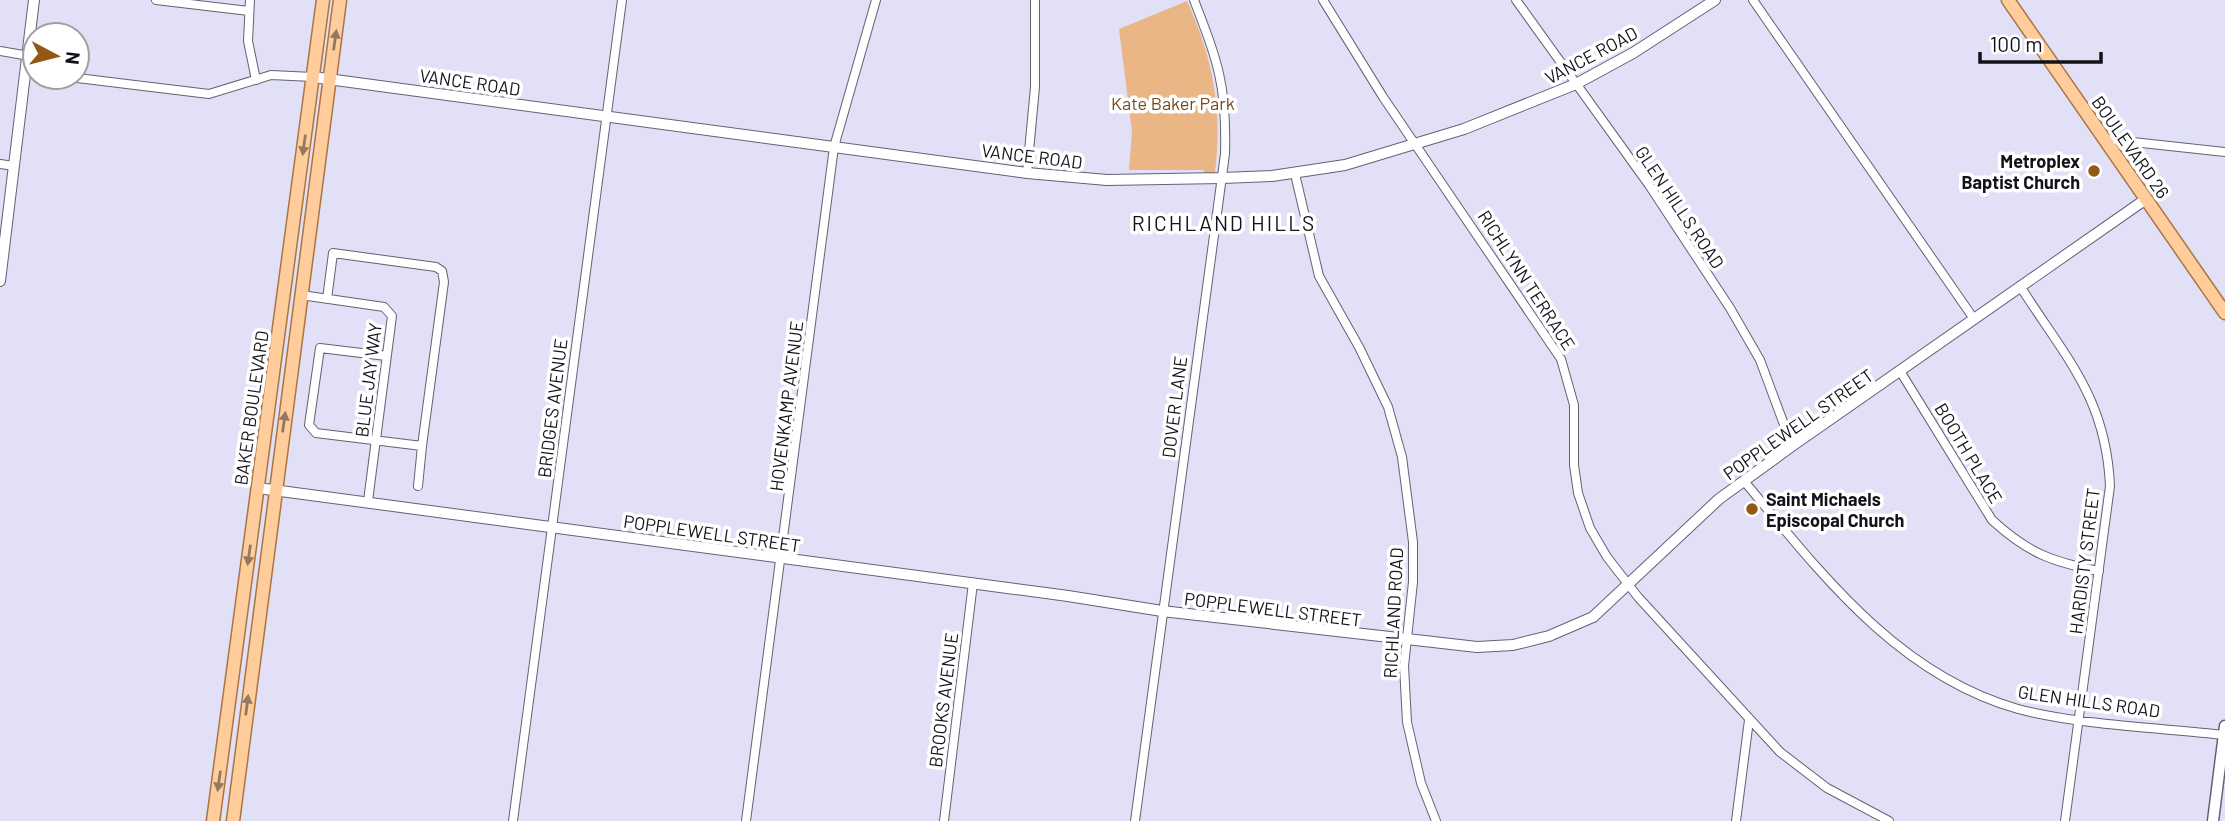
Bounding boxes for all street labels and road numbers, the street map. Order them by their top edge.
street label: VANCE ROAD [1541,21,1641,89]
street label: VANCE ROAD [418,64,522,100]
street label: BOULEVARD 26 [2088,92,2174,202]
street label: VANCE ROAD [980,139,1084,173]
street label: GLEN HILLS ROAD [1631,142,1729,272]
street label: RICHLYNN TERRACE [1474,206,1580,354]
street label: HOVENKAMP AVENUE [765,319,807,493]
street label: BLUE JAY WAY [350,321,386,439]
street label: BAKER BOULEVARD [229,329,273,487]
street label: BRIDGES AVENUE [533,337,571,479]
street label: DOVER LANE [1157,355,1191,459]
street label: POPPLEWELL STREET [1719,364,1877,484]
street label: BOOTH PLACE [1930,399,2008,507]
street label: HARDISTY STREET [2064,487,2104,635]
street label: POPPLEWELL STREET [622,510,802,556]
street label: RICHLAND ROAD [1379,547,1407,679]
street label: POPPLEWELL STREET [1183,587,1363,631]
street label: BROOKS AVENUE [924,631,962,769]
street label: GLEN HILLS ROAD [2017,680,2161,722]

